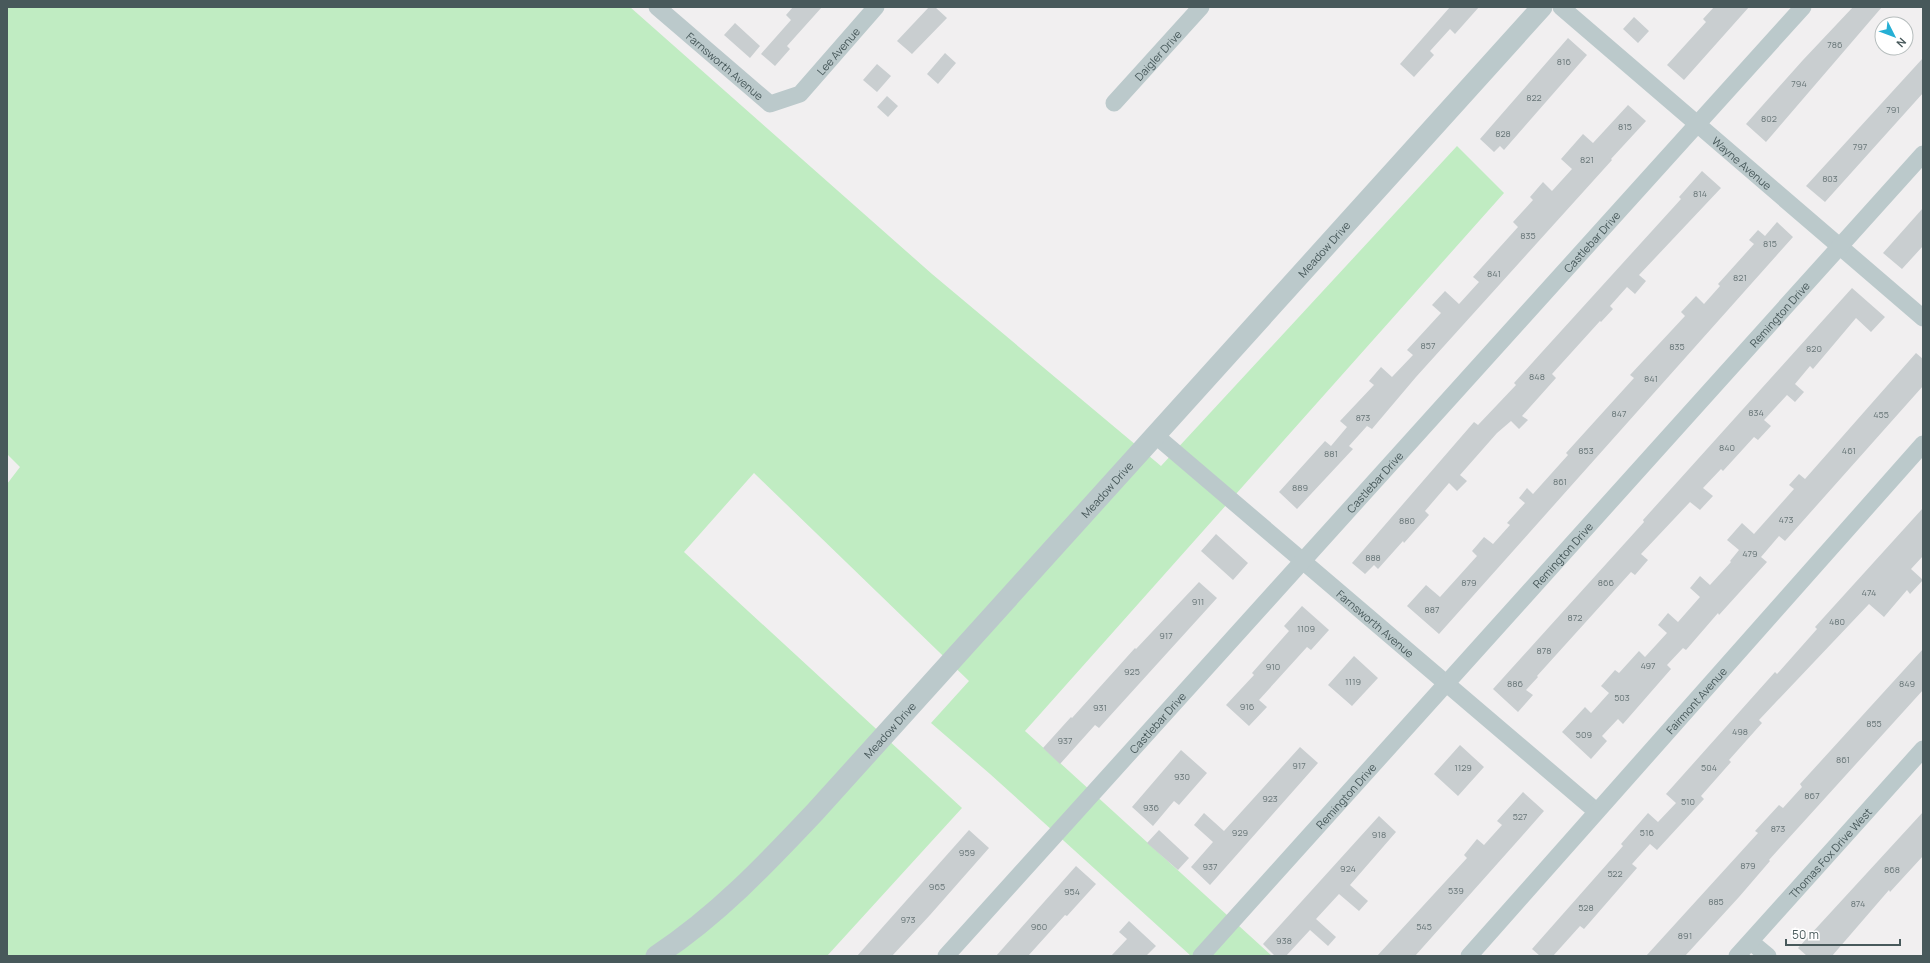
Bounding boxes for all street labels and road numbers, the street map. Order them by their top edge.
street label: Lee Avenue [813,23,863,78]
street label: Daigler Drive [1131,26,1185,83]
street label: Farnsworth Avenue [684,28,767,103]
street label: Wayne Avenue [1709,133,1776,193]
street label: Castlebar Drive [1560,207,1623,275]
street label: Meadow Drive [1294,217,1353,280]
street label: Remington Drive [1746,277,1813,350]
street label: Castlebar Drive [1343,447,1406,516]
street label: Meadow Drive [1077,457,1136,521]
street label: Remington Drive [1529,518,1596,591]
street label: Farnsworth Avenue [1334,586,1418,661]
street label: Fairmont Avenue [1662,663,1730,737]
street label: Castlebar Drive [1125,688,1189,756]
street label: Meadow Drive [860,698,919,761]
street label: Remington Drive [1312,759,1379,831]
street label: Thomas Fox Drive West [1785,804,1875,901]

